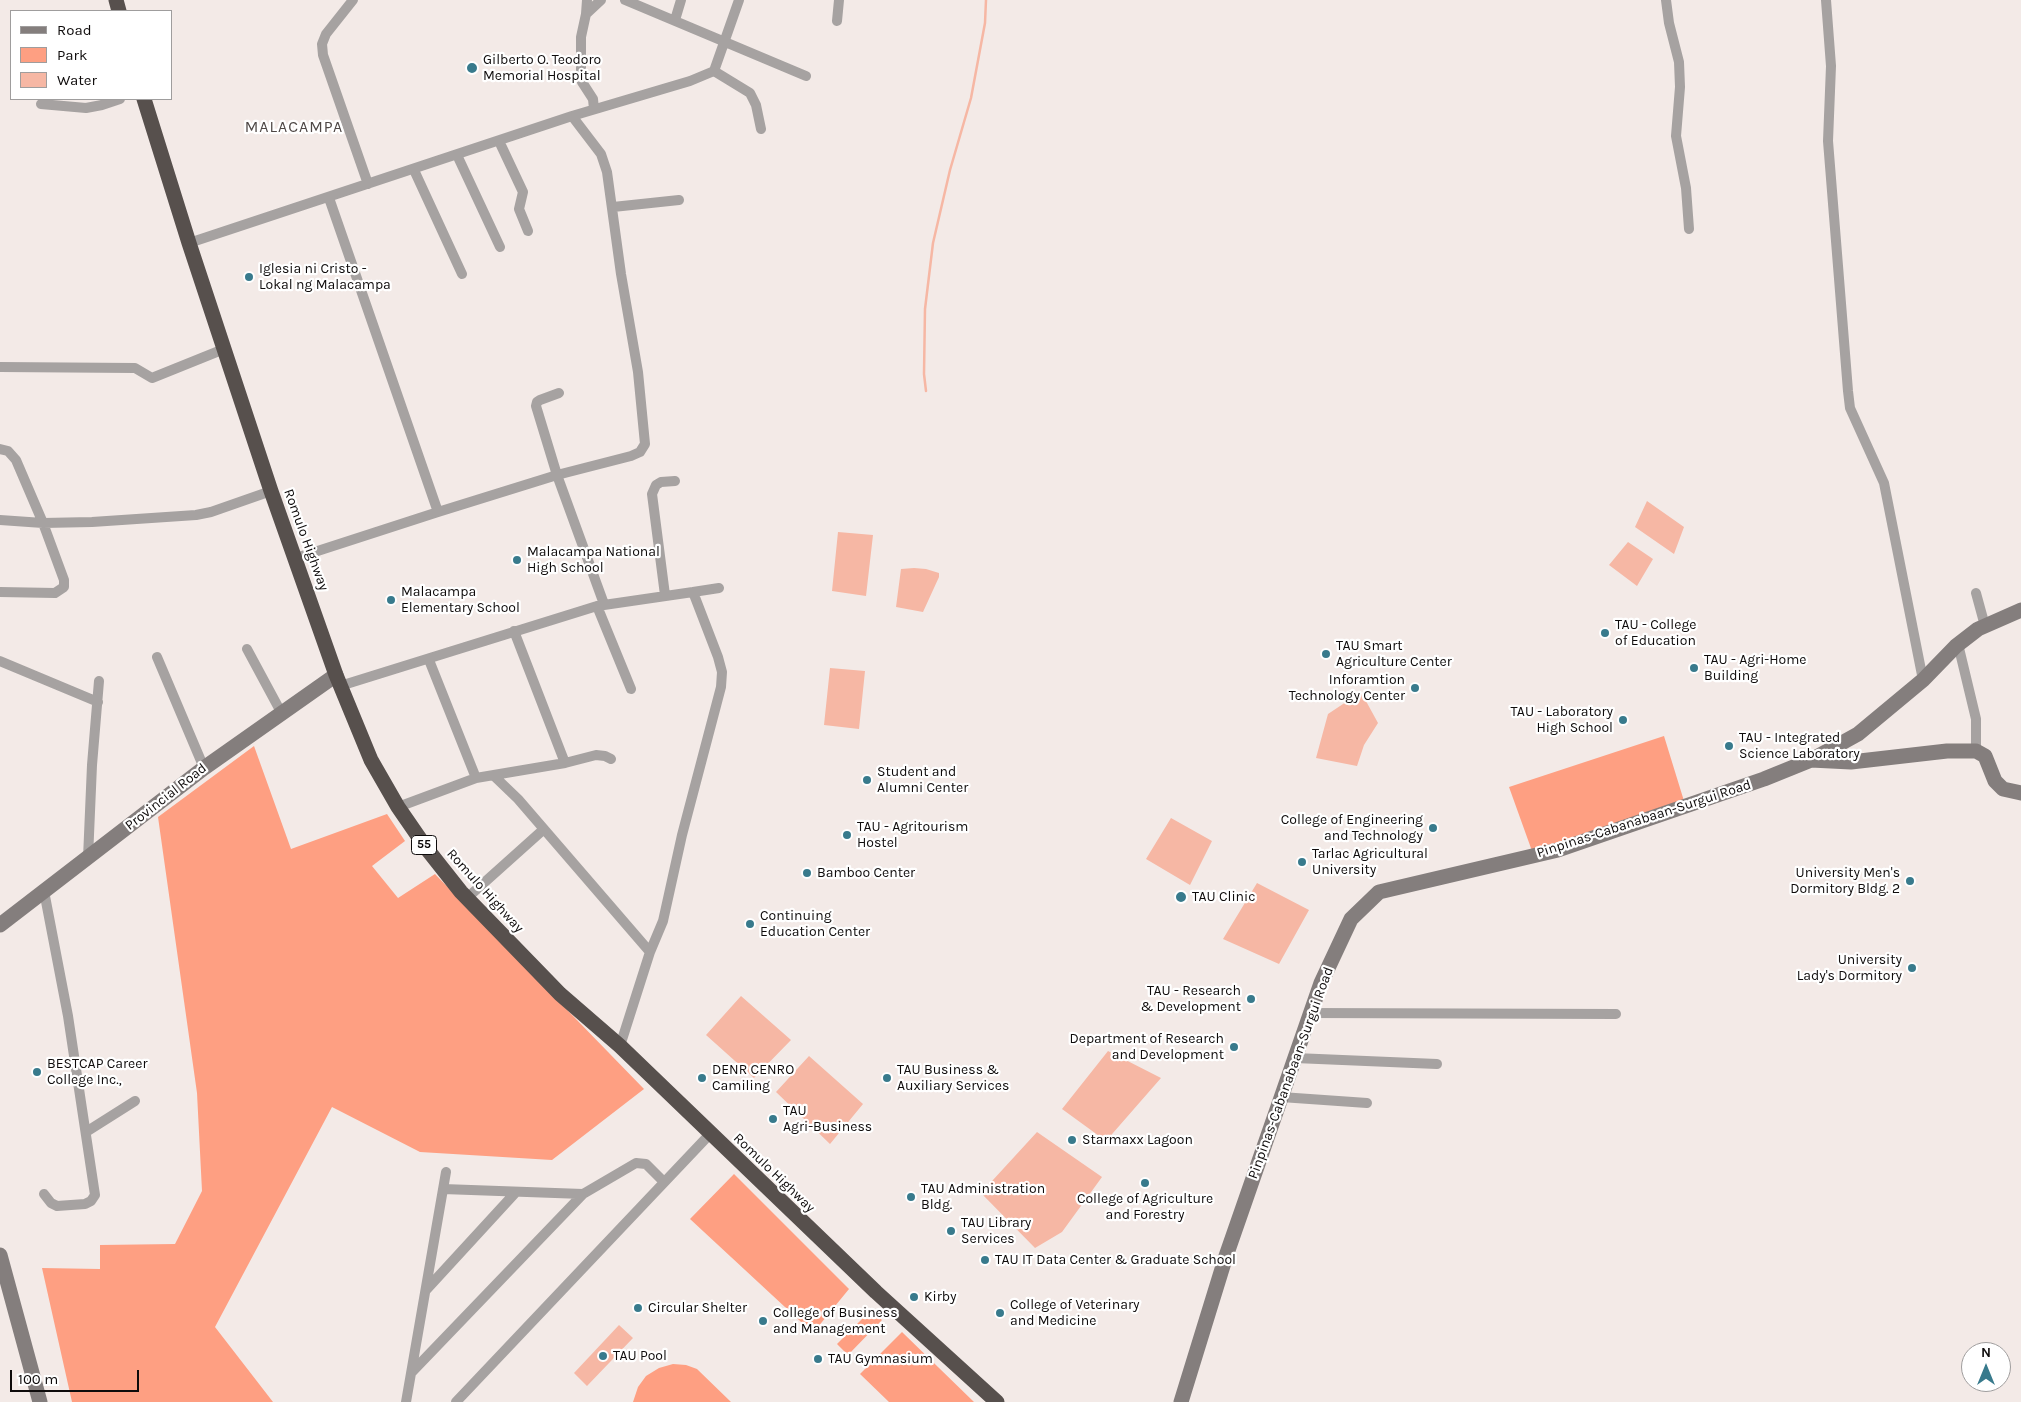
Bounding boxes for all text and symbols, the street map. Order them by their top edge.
legend [10,10,172,100]
text: Road [57,21,92,39]
text: Park [57,46,87,64]
place label: Gilberto O. Teodoro Memorial Hospital [483,52,601,84]
marker: Gilberto O. Teodoro Memorial Hospital [465,61,479,75]
text: Water [57,71,97,89]
district label: MALACAMPA [244,117,344,137]
place label: Iglesia ni Cristo - Lokal ng Malacampa [259,261,391,294]
marker: Iglesia ni Cristo - Lokal ng Malacampa [243,271,255,283]
street label: Romulo Highway [280,487,332,593]
place label: Malacampa National High School [527,544,660,576]
marker: Malacampa National High School [511,554,523,566]
place label: Malacampa Elementary School [401,584,520,616]
marker: Malacampa Elementary School [385,594,397,606]
place label: TAU - College of Education [1615,617,1696,650]
marker: TAU - College of Education [1599,627,1611,639]
place label: TAU Smart Agriculture Center [1336,638,1452,670]
marker: TAU Smart Agriculture Center [1320,648,1332,660]
place label: TAU - Agri-Home Building [1704,652,1806,684]
marker: TAU - Agri-Home Building [1688,662,1700,674]
place label: Inforamtion Technology Center [1289,672,1405,704]
marker: Inforamtion Technology Center [1409,682,1421,694]
place label: TAU - Laboratory High School [1510,704,1613,736]
marker: TAU - Laboratory High School [1617,714,1629,726]
place label: TAU - Integrated Science Laboratory [1739,730,1860,762]
marker: TAU - Integrated Science Laboratory [1723,740,1735,752]
street label: Provincial Road [122,760,210,834]
place label: Student and Alumni Center [877,764,968,796]
marker: Student and Alumni Center [861,774,873,786]
street label: Pinpinas-Cabanabaan-Surgui Road [1535,776,1753,862]
place label: College of Engineering and Technology [1281,812,1423,844]
place label: TAU - Agritourism Hostel [857,819,968,852]
marker: College of Engineering and Technology [1427,822,1439,834]
marker: TAU - Agritourism Hostel [841,829,853,841]
road number: 55 [412,836,436,854]
street label: Romulo Highway [443,846,527,936]
place label: Tarlac Agricultural University [1312,846,1428,879]
marker: Tarlac Agricultural University [1296,856,1308,868]
place label: Bamboo Center [817,865,915,881]
place label: University Men's Dormitory Bldg. 2 [1790,865,1900,898]
marker: Bamboo Center [801,867,813,879]
marker: University Men's Dormitory Bldg. 2 [1904,875,1916,887]
place label: TAU Clinic [1192,889,1255,905]
marker: TAU Clinic [1174,890,1188,904]
place label: Continuing Education Center [760,908,870,940]
marker: Continuing Education Center [744,918,756,930]
place label: University Lady's Dormitory [1797,952,1902,984]
marker: University Lady's Dormitory [1906,962,1918,974]
street label: Pinpinas-Cabanabaan-Surgui Road [1245,965,1337,1181]
place label: TAU - Research & Development [1140,983,1241,1016]
marker: TAU - Research & Development [1245,993,1257,1005]
place label: Department of Research and Development [1070,1031,1224,1064]
marker: Department of Research and Development [1228,1041,1240,1053]
place label: BESTCAP Career College Inc., [47,1056,148,1088]
place label: DENR CENRO Camiling [712,1062,794,1094]
place label: TAU Business & Auxiliary Services [897,1062,1009,1094]
marker: BESTCAP Career College Inc., [31,1066,43,1078]
marker: DENR CENRO Camiling [696,1072,708,1084]
marker: TAU Business & Auxiliary Services [881,1072,893,1084]
place label: TAU Agri-Business [783,1103,872,1136]
marker: TAU Agri-Business [767,1113,779,1125]
street label: Romulo Highway [730,1130,818,1216]
place label: Starmaxx Lagoon [1082,1132,1193,1148]
marker: Starmaxx Lagoon [1066,1134,1078,1146]
marker: College of Agriculture and Forestry [1139,1177,1151,1189]
place label: TAU Administration Bldg. [921,1181,1045,1214]
marker: TAU Administration Bldg. [905,1191,917,1203]
place label: College of Agriculture and Forestry [1077,1191,1213,1224]
place label: TAU Library Services [961,1215,1031,1248]
marker: TAU Library Services [945,1225,957,1237]
place label: TAU IT Data Center & Graduate School [995,1252,1236,1268]
marker: TAU IT Data Center & Graduate School [979,1254,991,1266]
place label: Kirby [924,1289,957,1305]
marker: Kirby [908,1291,920,1303]
place label: College of Veterinary and Medicine [1010,1297,1139,1330]
place label: Circular Shelter [648,1300,747,1316]
marker: Circular Shelter [632,1302,644,1314]
place label: College of Business and Management [773,1305,898,1338]
marker: College of Veterinary and Medicine [994,1307,1006,1319]
marker: College of Business and Management [757,1315,769,1327]
north arrow [1961,1342,2011,1392]
text: N [1981,1344,1991,1361]
place label: TAU Pool [613,1348,667,1364]
marker: TAU Pool [597,1350,609,1362]
place label: TAU Gymnasium [828,1351,933,1367]
marker: TAU Gymnasium [812,1353,824,1365]
scale bar [12,1360,141,1392]
text: 100 m [18,1370,58,1388]

